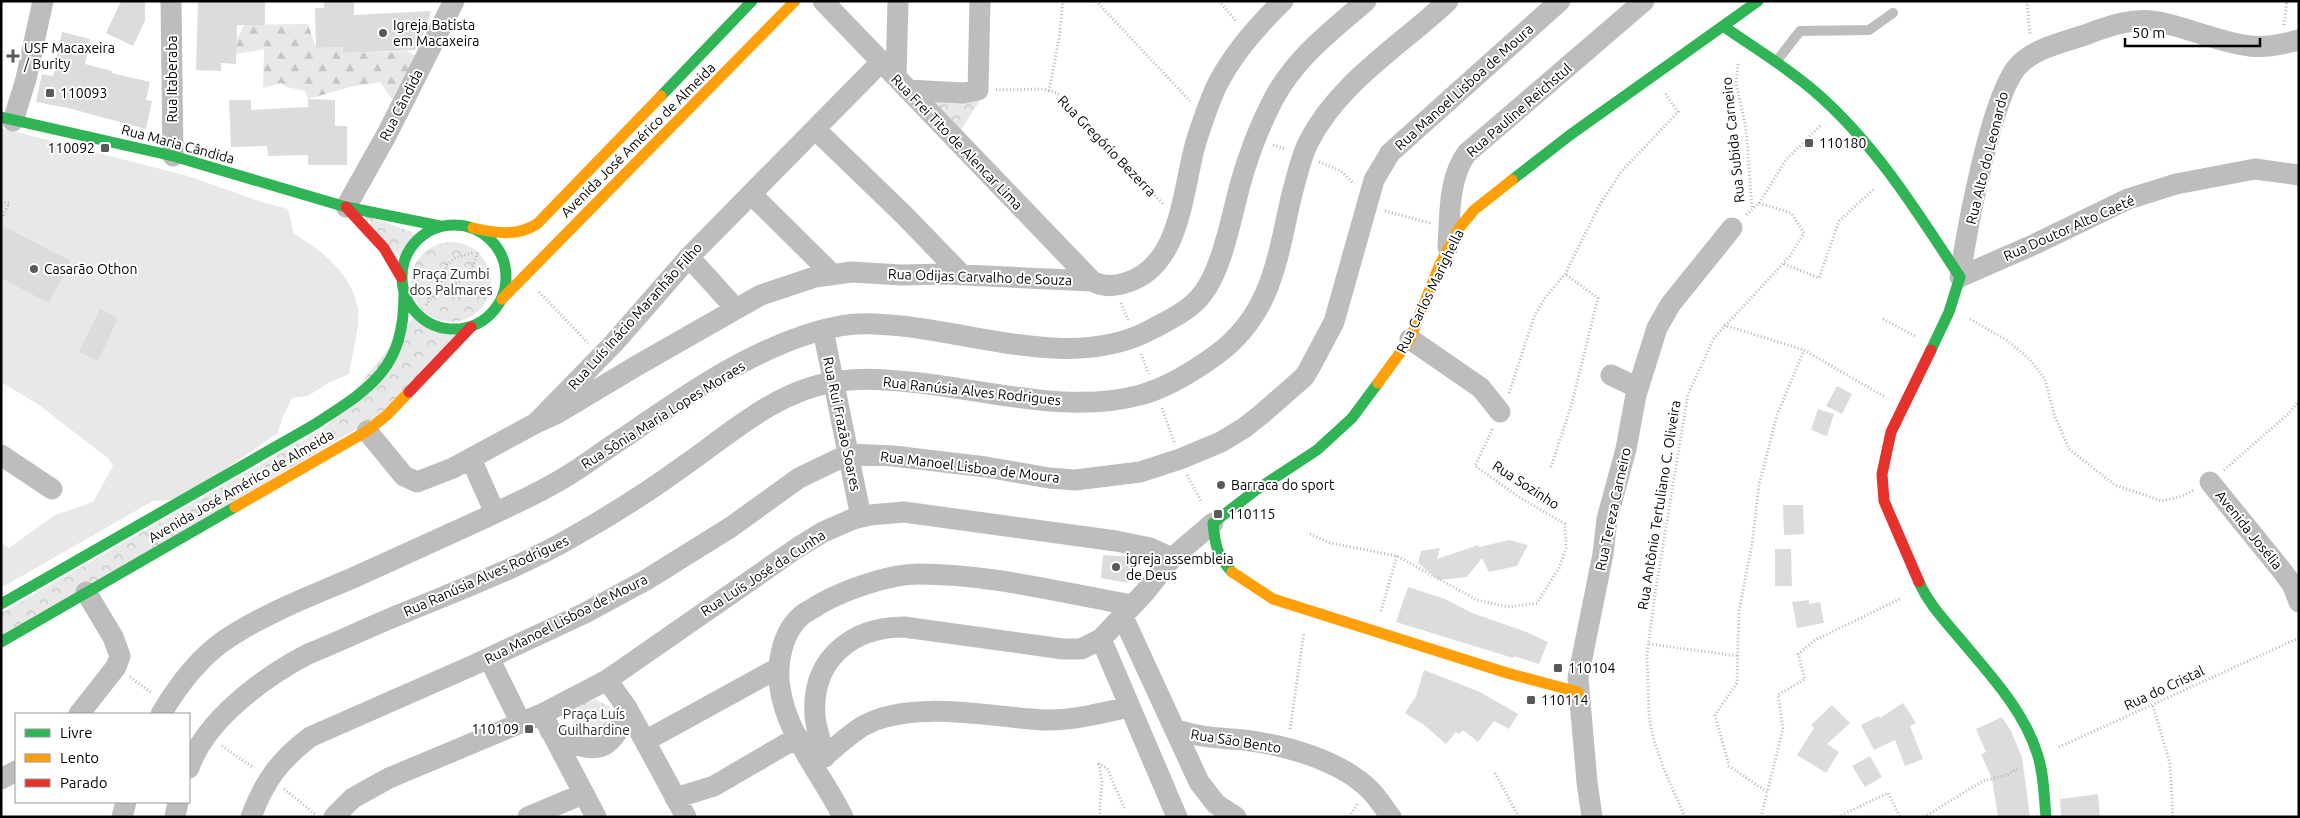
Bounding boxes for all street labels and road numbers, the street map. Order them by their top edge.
street label: Rua Manoel Lisboa de Moura [1392,21,1536,153]
street label: Rua Itaberaba [164,35,180,123]
street label: Avenida José Américo de Almeida [558,60,718,220]
street label: Rua Pauline Reichstul [1463,60,1575,160]
street label: Rua Cândida [376,67,426,143]
street label: Rua Frei Tito de Alencar Lima [888,71,1026,213]
street label: Rua Subida Carneiro [1718,76,1748,204]
street label: Rua Alto do Leonardo [1963,90,2011,226]
street label: Rua Gregório Bezerra [1055,92,1159,200]
street label: Rua Maria Cândida [120,121,236,167]
street label: Rua Doutor Alto Caeté [2001,192,2137,264]
street label: Rua Carlos Marighella [1393,226,1467,356]
street label: Rua Luís Inácio Maranhão Filho [565,239,705,393]
street label: Rua Odijas Carvalho de Souza [888,266,1072,288]
street label: Rua Rui Frazão Soares [820,355,864,493]
street label: Rua Sônia Maria Lopes Moraes [578,358,748,472]
street label: Rua Ranúsia Alves Rodrigues [882,374,1062,408]
street label: Rua Antônio Tertuliano C. Oliveira [1635,399,1683,611]
street label: Avenida José Américo de Almeida [145,426,337,546]
street label: Rua Tereza Carneiro [1592,446,1634,572]
street label: Rua Manoel Lisboa de Moura [879,448,1061,486]
street label: Rua Sozinho [1490,457,1562,513]
street label: Avenida Josélia [2212,487,2286,573]
street label: Rua Luís José da Cunha [698,527,828,619]
street label: Rua Ranúsia Alves Rodrigues [401,532,571,620]
street label: Rua Manoel Lisboa de Moura [482,571,650,667]
street label: Rua do Cristal [2121,662,2207,714]
street label: Rua São Bento [1190,726,1282,756]

